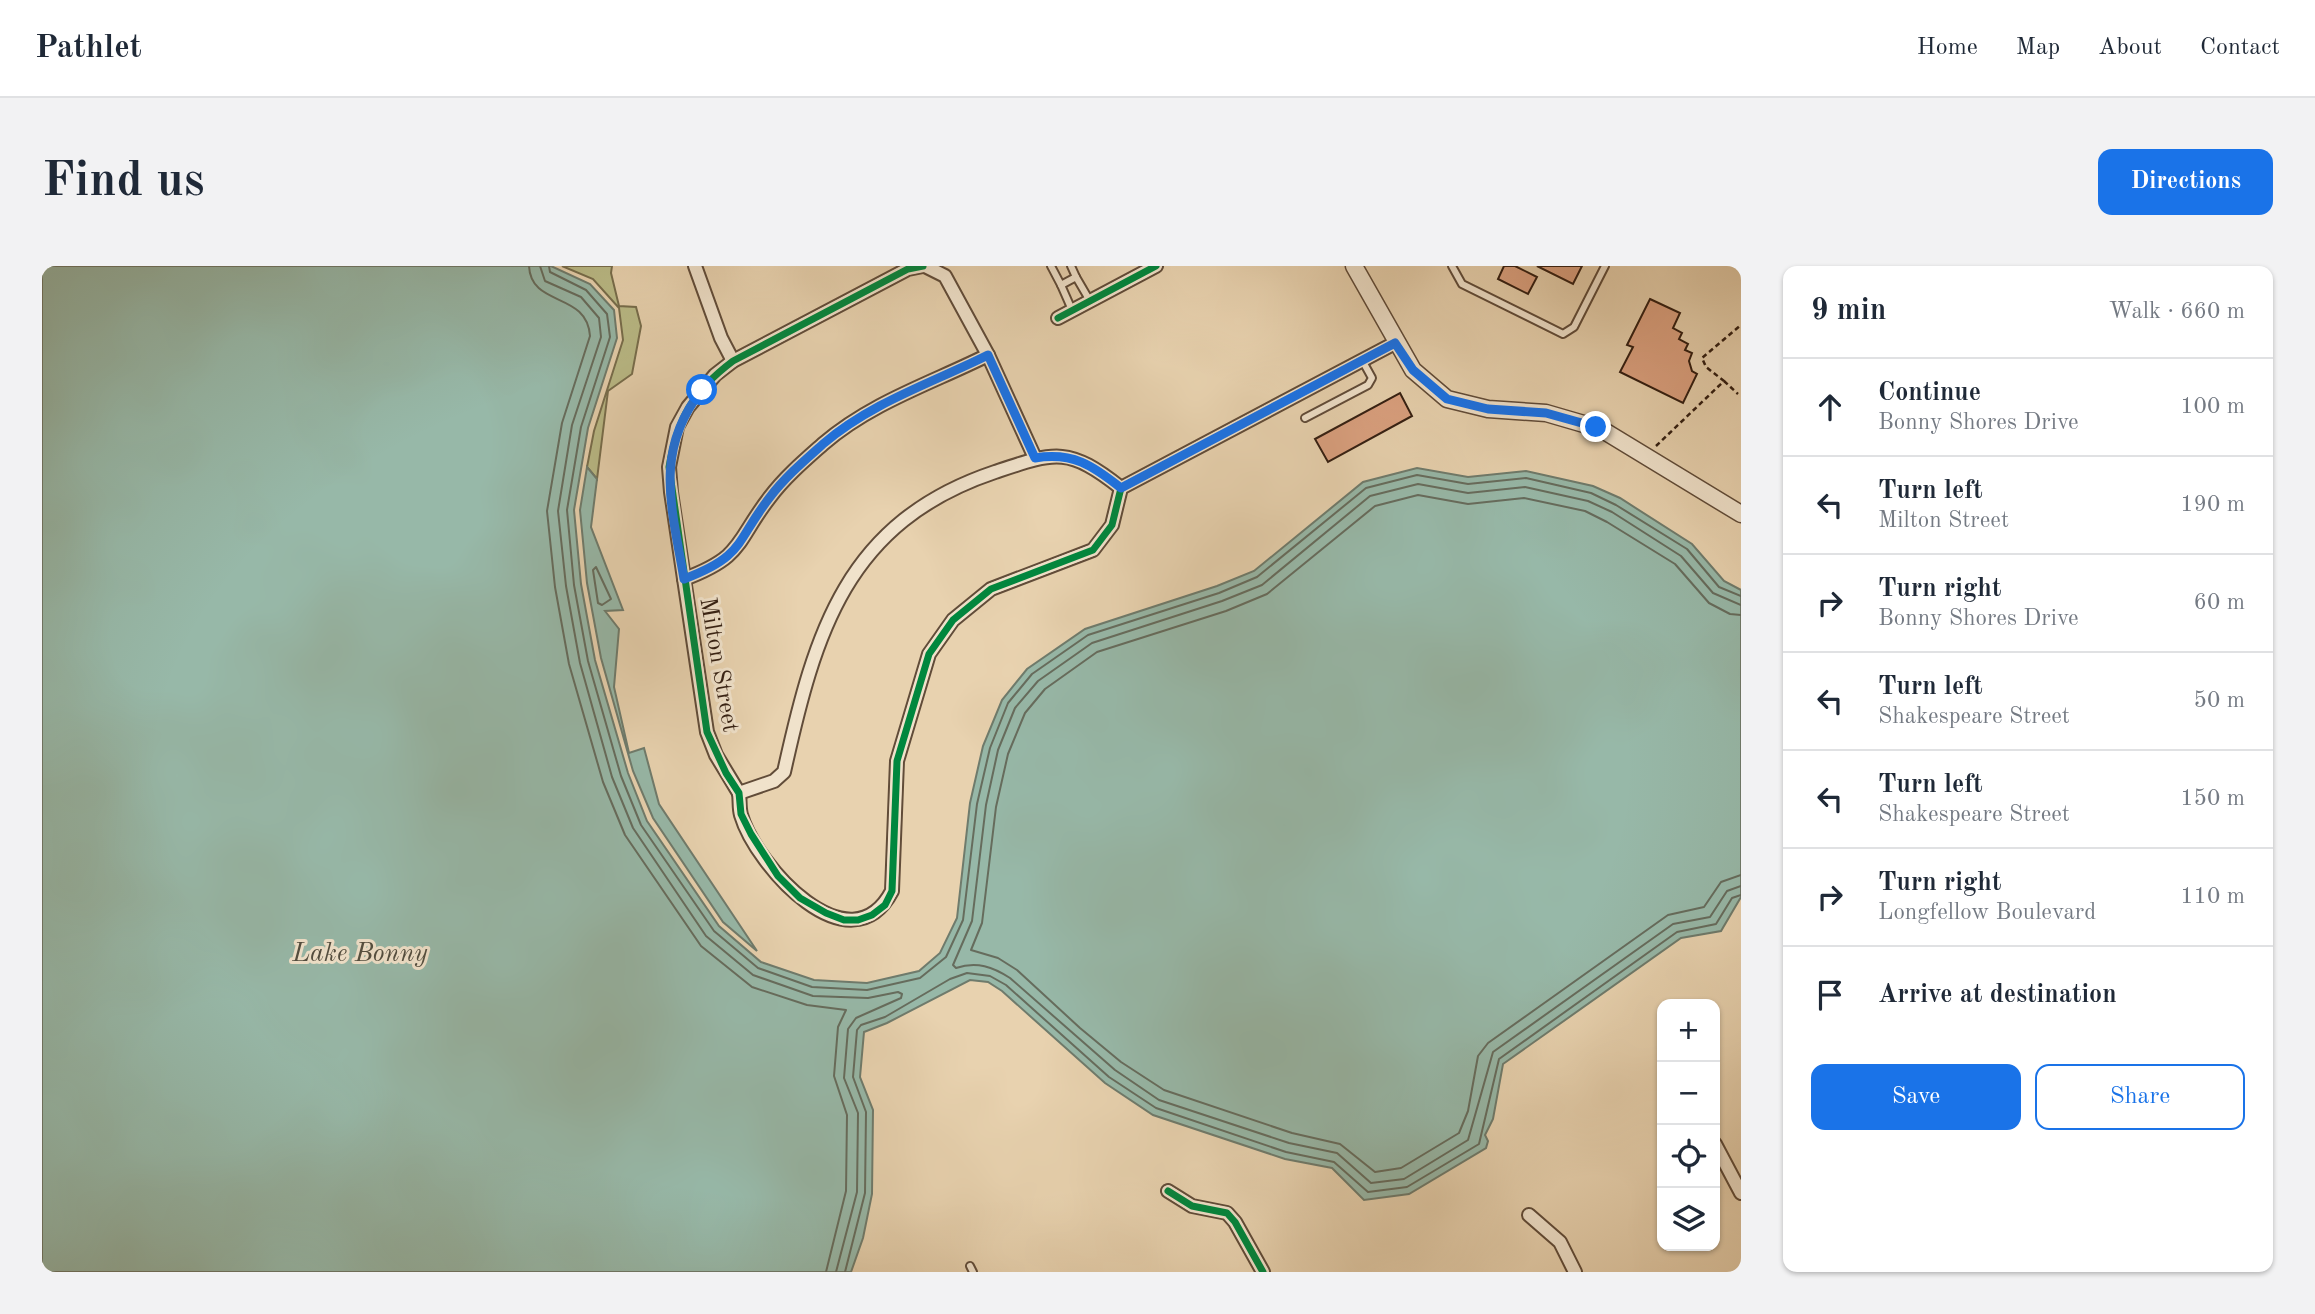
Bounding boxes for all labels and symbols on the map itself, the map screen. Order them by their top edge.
route start [686,374,717,405]
route end [1580,411,1611,442]
street label: Milton Street [694,596,742,734]
water label: Lake Bonny [291,941,428,967]

